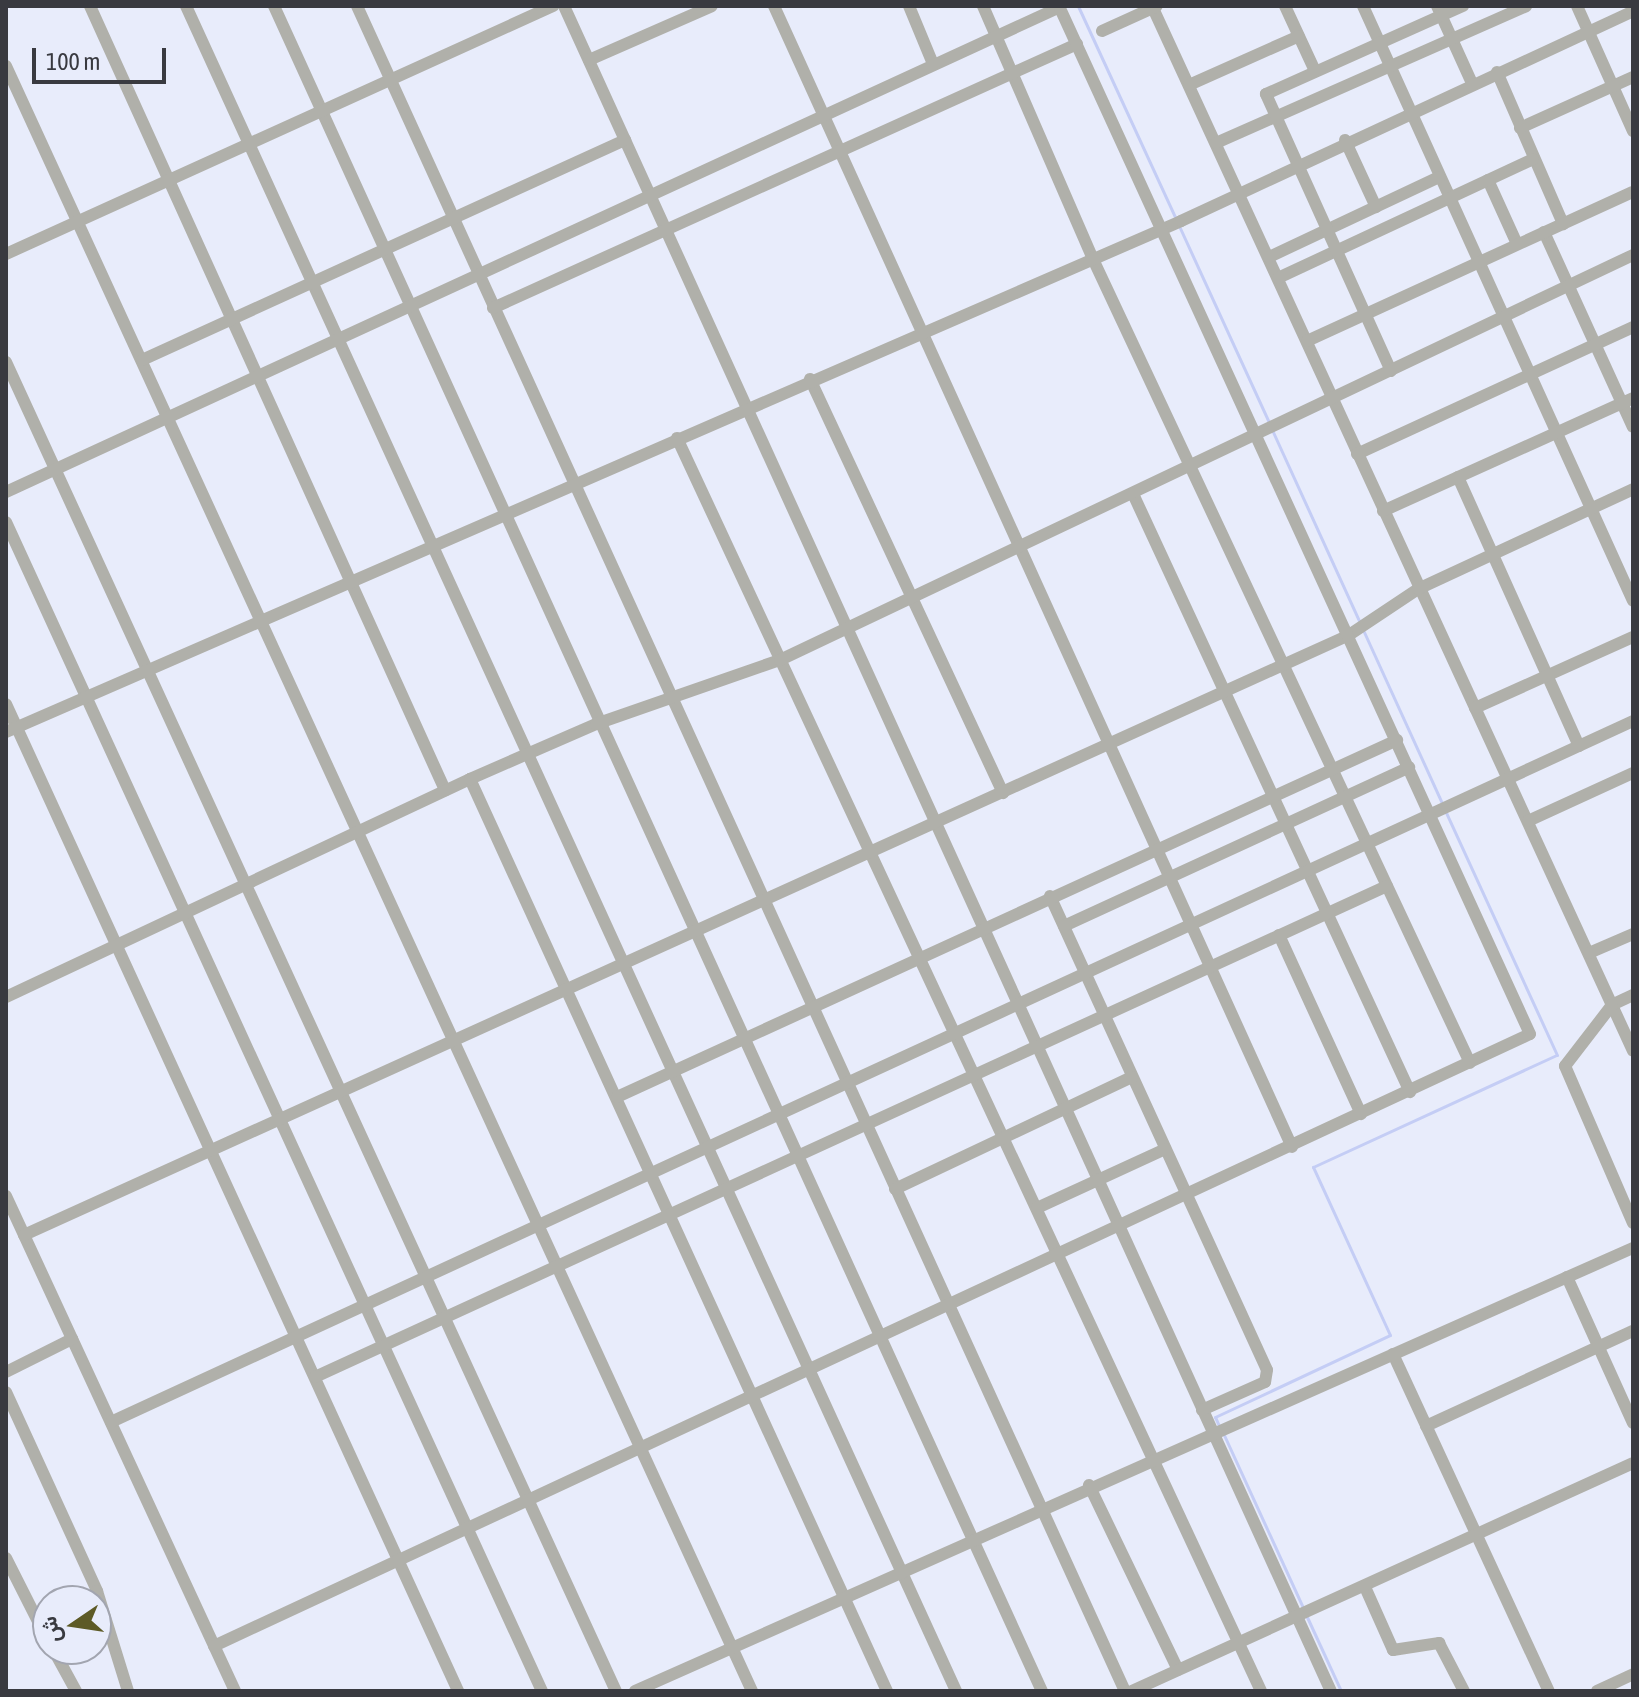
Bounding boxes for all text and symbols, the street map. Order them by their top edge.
scale bar [36,32,170,82]
text: 100 m [46,48,100,75]
north arrow [32,1585,112,1665]
text: ش [35,1614,66,1646]

